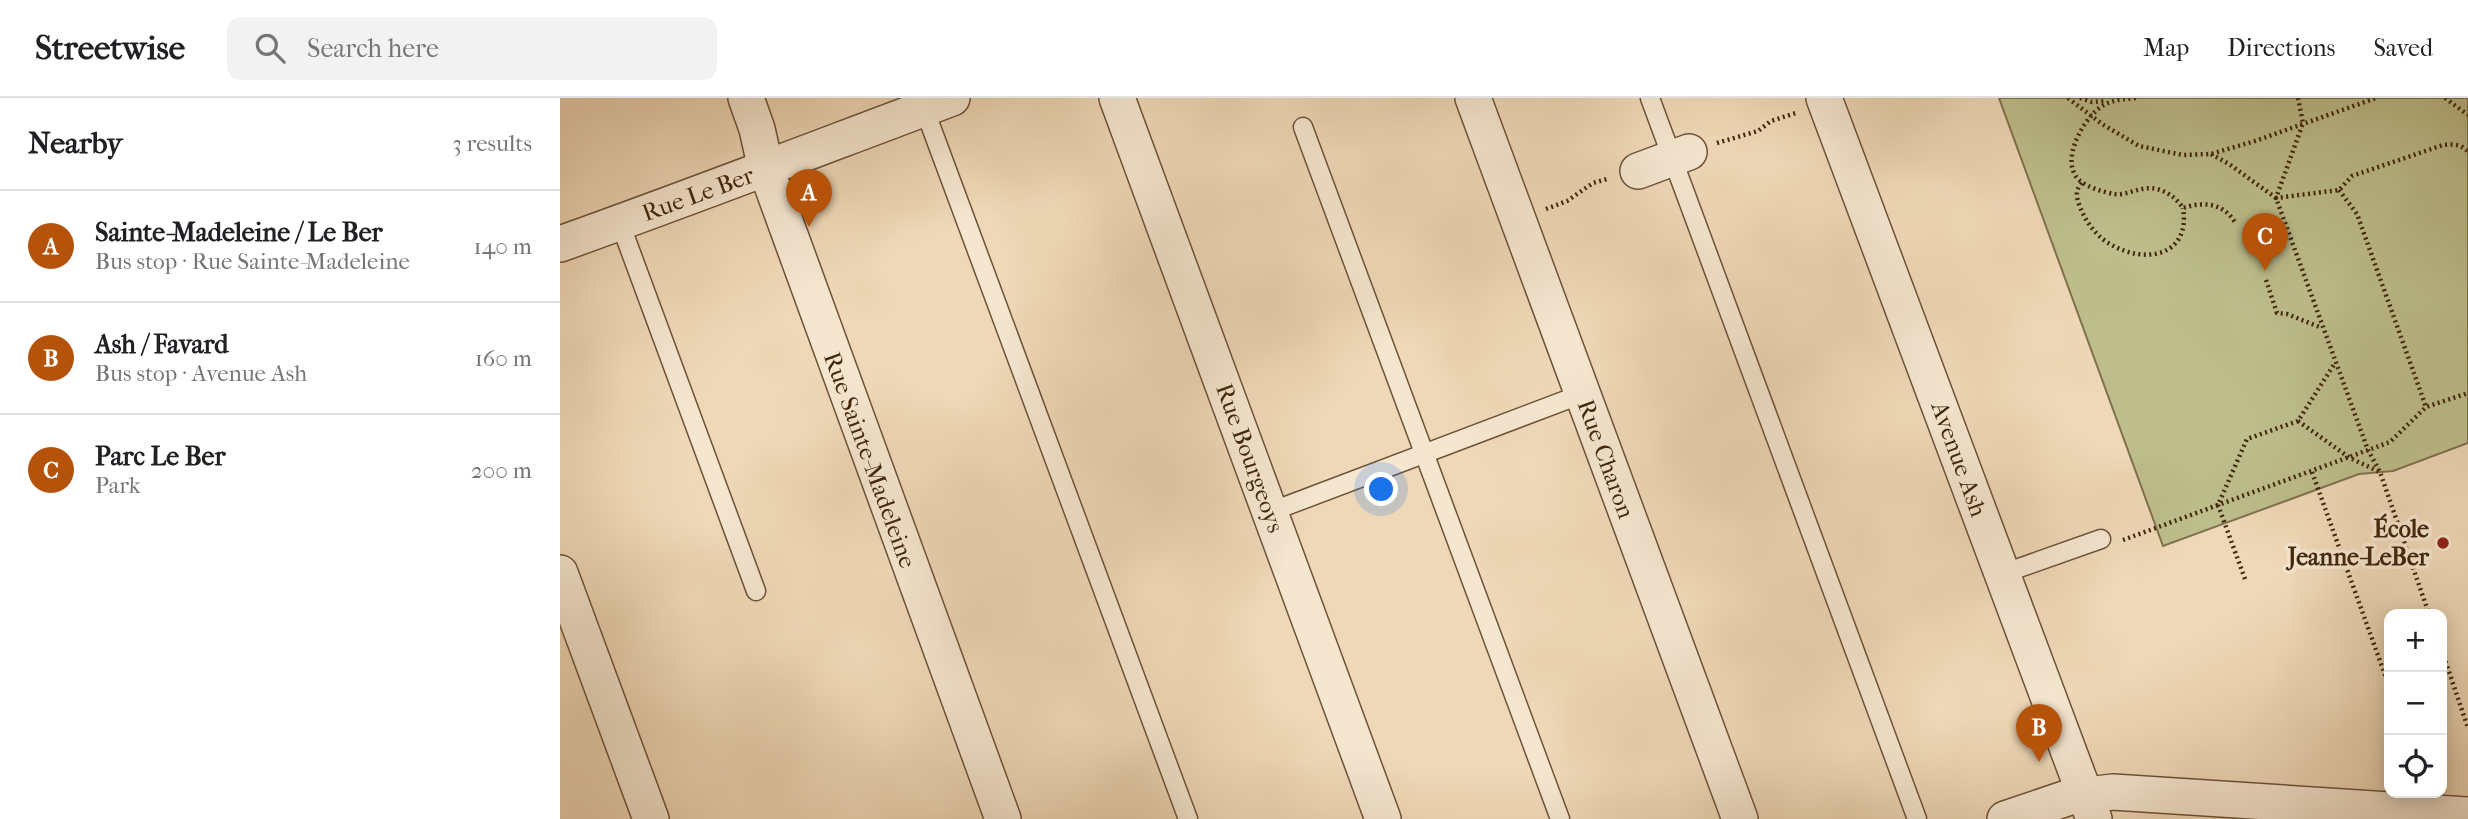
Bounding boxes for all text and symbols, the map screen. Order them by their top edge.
search box [227,17,717,80]
text: Streetwise [35,29,185,68]
icon: search [251,29,289,67]
text: Search here [307,33,439,64]
text: Map [2143,34,2189,62]
text: Directions [2227,34,2335,62]
text: Saved [2373,34,2433,62]
text: Nearby [28,126,123,161]
text: 3 results [452,130,532,157]
street label: Rue Le Ber [638,161,758,227]
pin: A [786,169,832,227]
pin: C [2242,213,2288,271]
text: Sainte-Madeleine / Le Ber [95,217,383,248]
text: A [44,233,58,260]
text: 140 m [473,233,532,260]
text: Bus stop · Rue Sainte-Madeleine [95,248,410,275]
text: Ash / Favard [95,329,228,360]
text: B [44,345,58,372]
text: 160 m [475,345,532,372]
street label: Rue Sainte-Madeleine [818,348,922,572]
text: Bus stop · Avenue Ash [95,360,307,387]
street label: Rue Bourgeoys [1210,380,1290,536]
street label: Rue Charon [1572,396,1640,522]
street label: Avenue Ash [1925,397,1993,521]
text: Parc Le Ber [95,441,226,472]
text: C [43,457,59,484]
text: 200 m [471,457,532,484]
text: Park [95,472,141,499]
your location [1364,472,1398,506]
place label: École Jeanne-LeBer [2286,513,2430,571]
marker: École Jeanne-LeBer [2435,535,2451,551]
map controls [2384,609,2447,798]
button: + [2384,609,2447,672]
button: − [2384,672,2447,735]
pin: B [2016,704,2062,762]
button: locate [2384,735,2447,798]

